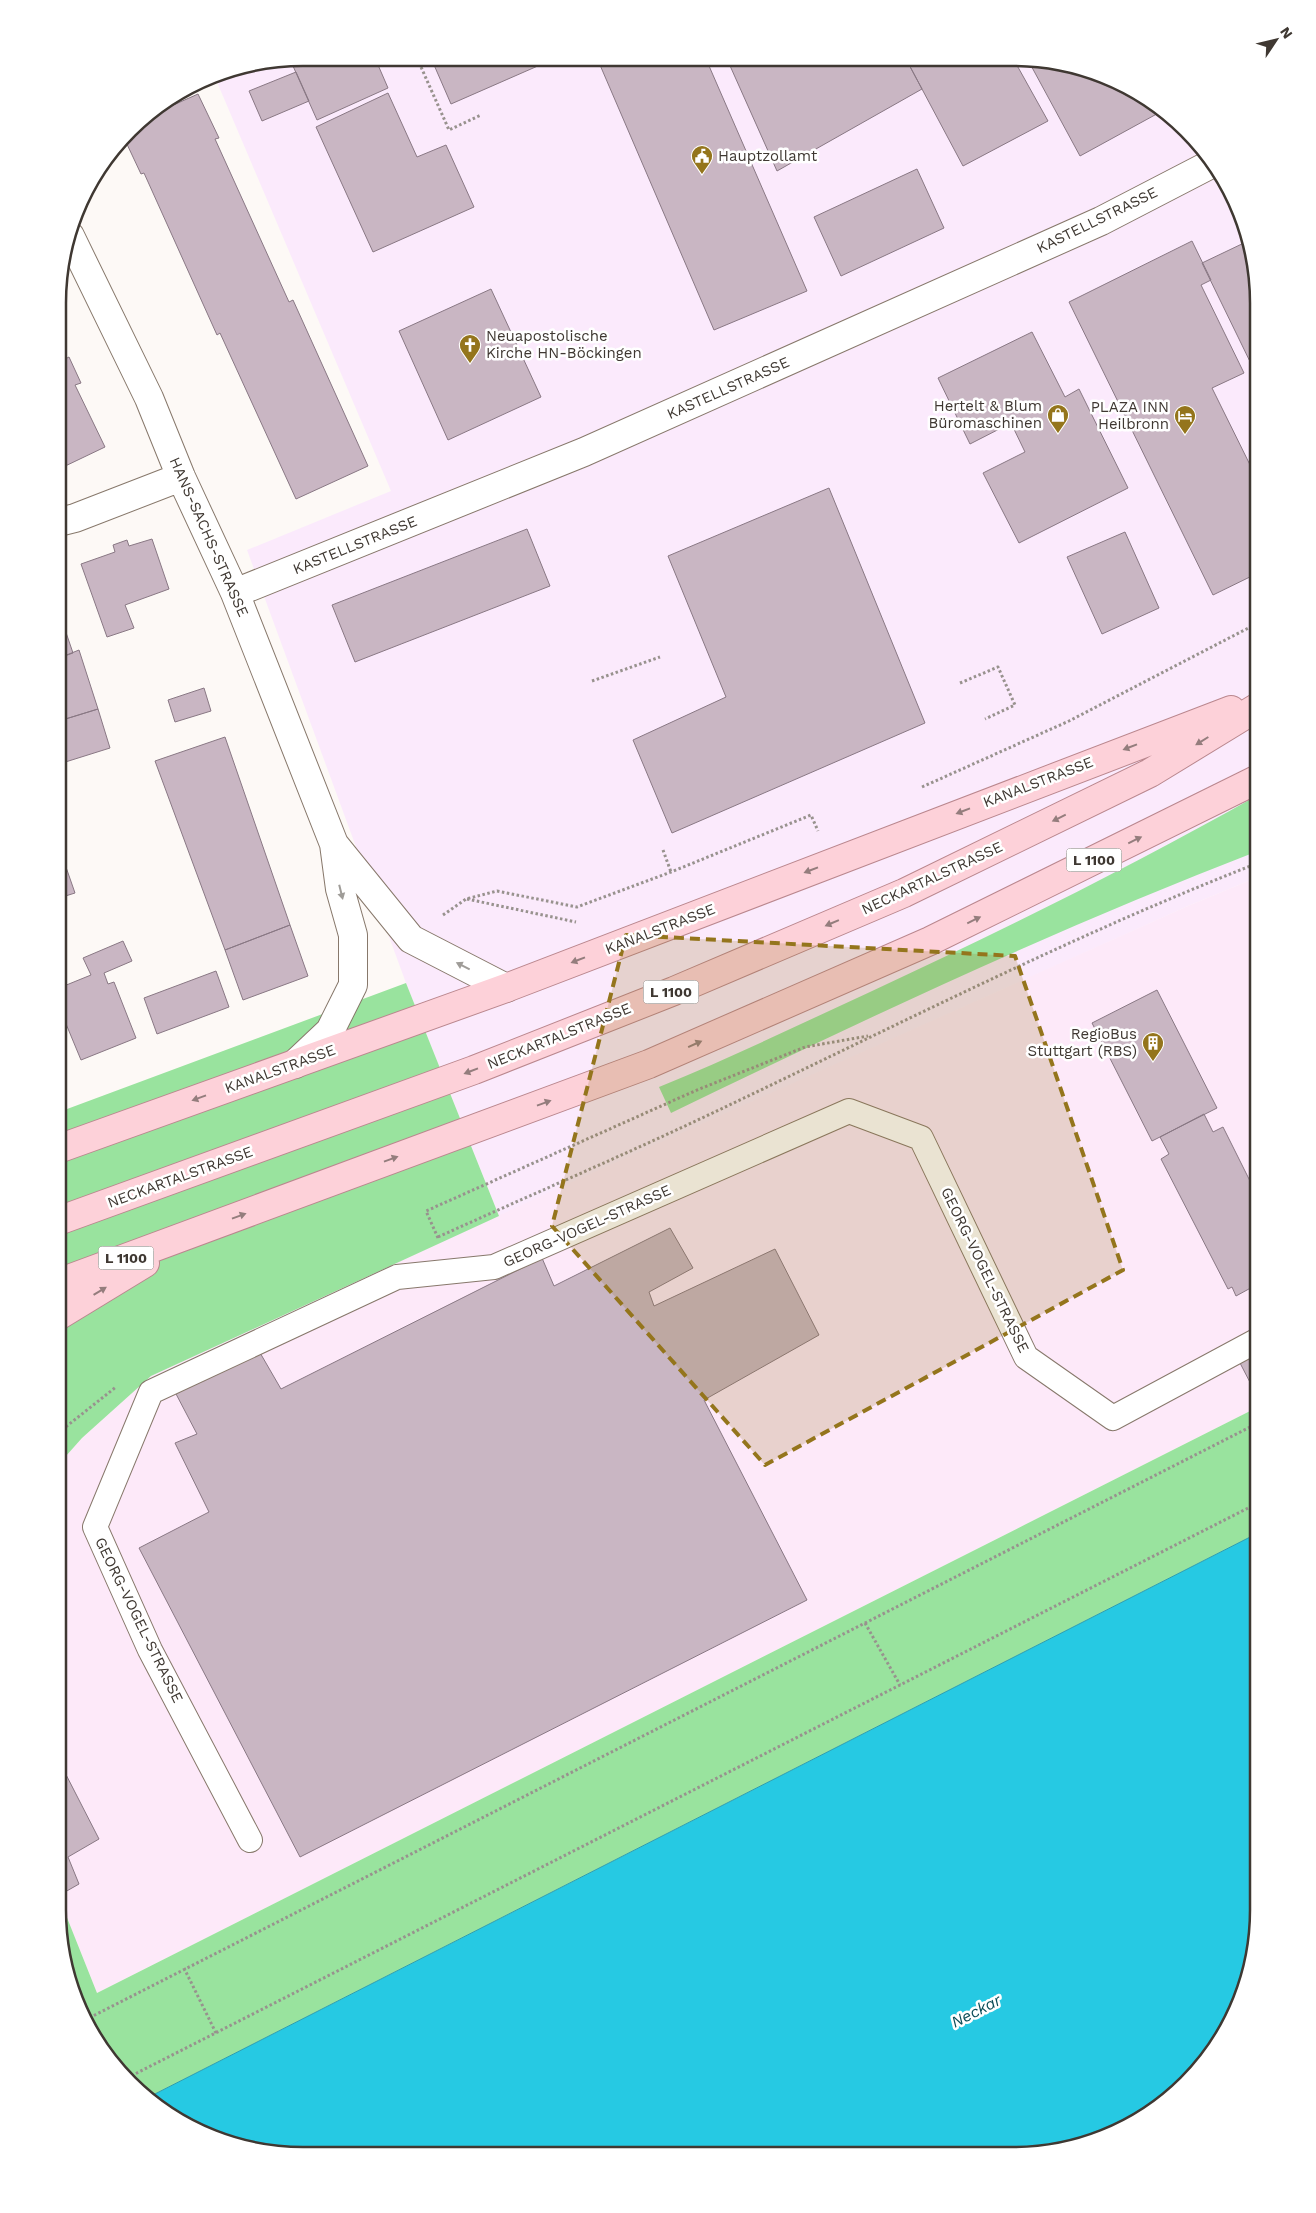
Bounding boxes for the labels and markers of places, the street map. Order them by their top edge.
public building icon: Hauptzollamt [690,144,714,175]
place label: Hauptzollamt [718,147,818,165]
place label: Neuapostolische Kirche HN-Böckingen [486,327,642,362]
church icon: Neuapostolische Kirche HN-Böckingen [458,333,482,364]
place label: Hertelt & Blum Büromaschinen [928,397,1042,432]
place label: PLAZA INN Heilbronn [1091,398,1169,433]
shop icon: Hertelt & Blum Büromaschinen [1046,403,1070,434]
hotel icon: PLAZA INN Heilbronn [1173,404,1197,435]
place label: RegioBus Stuttgart (RBS) [1027,1025,1137,1060]
building icon: RegioBus Stuttgart (RBS) [1141,1031,1165,1062]

